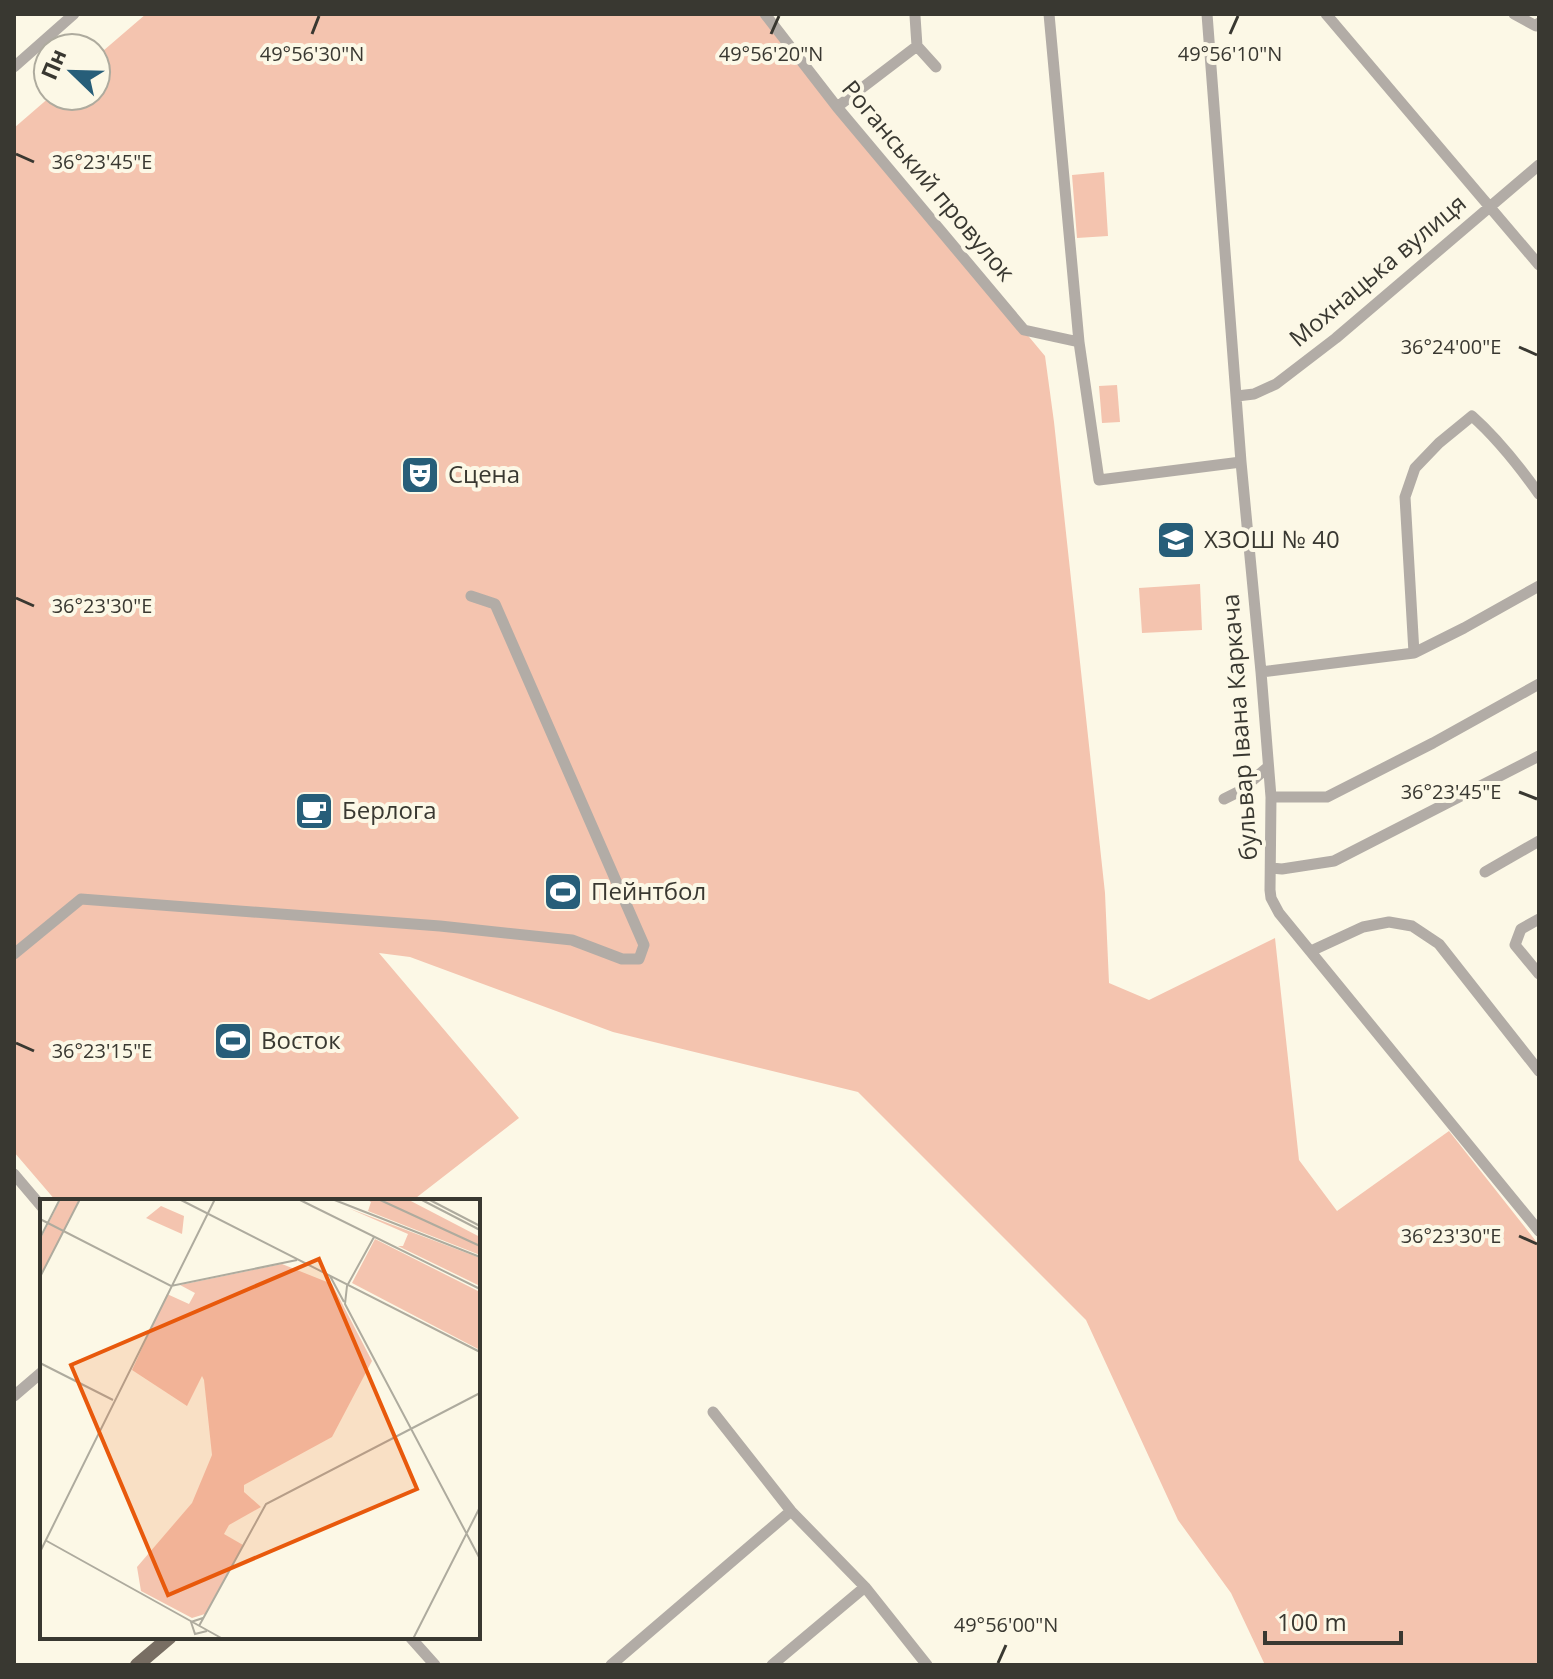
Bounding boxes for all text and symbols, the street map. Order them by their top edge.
north arrow [32,32,112,112]
text: 49°56'30"N [260,40,364,67]
text: 49°56'20"N [719,40,823,67]
text: 49°56'10"N [1178,40,1282,67]
text: Пн [33,44,73,84]
street label: Роганський провулок [835,73,1023,288]
text: 36°23'45"E [52,148,152,175]
street label: Мохнацька вулиця [1282,186,1472,354]
text: 36°24'00"E [1401,333,1501,360]
theatre icon: Сцена [399,454,441,496]
place label: Сцена [448,457,520,490]
school or university icon: ХЗОШ № 40 [1155,519,1197,561]
place label: ХЗОШ № 40 [1204,522,1340,555]
text: 36°23'30"E [52,592,152,619]
street label: бульвар Івана Каркача [1213,593,1264,861]
text: 36°23'45"E [1401,778,1501,805]
cafe icon: Берлога [293,790,335,832]
place label: Берлога [342,793,437,826]
sports icon: Пейнтбол [542,871,584,913]
place label: Пейнтбол [591,874,706,907]
sports icon: Восток [212,1020,254,1062]
place label: Восток [261,1023,341,1056]
text: 36°23'15"E [52,1037,152,1064]
inset map [40,1199,480,1639]
text: 36°23'30"E [1401,1222,1501,1249]
scale bar [1265,1595,1401,1645]
text: 100 m [1277,1605,1347,1638]
text: 49°56'00"N [954,1611,1058,1638]

